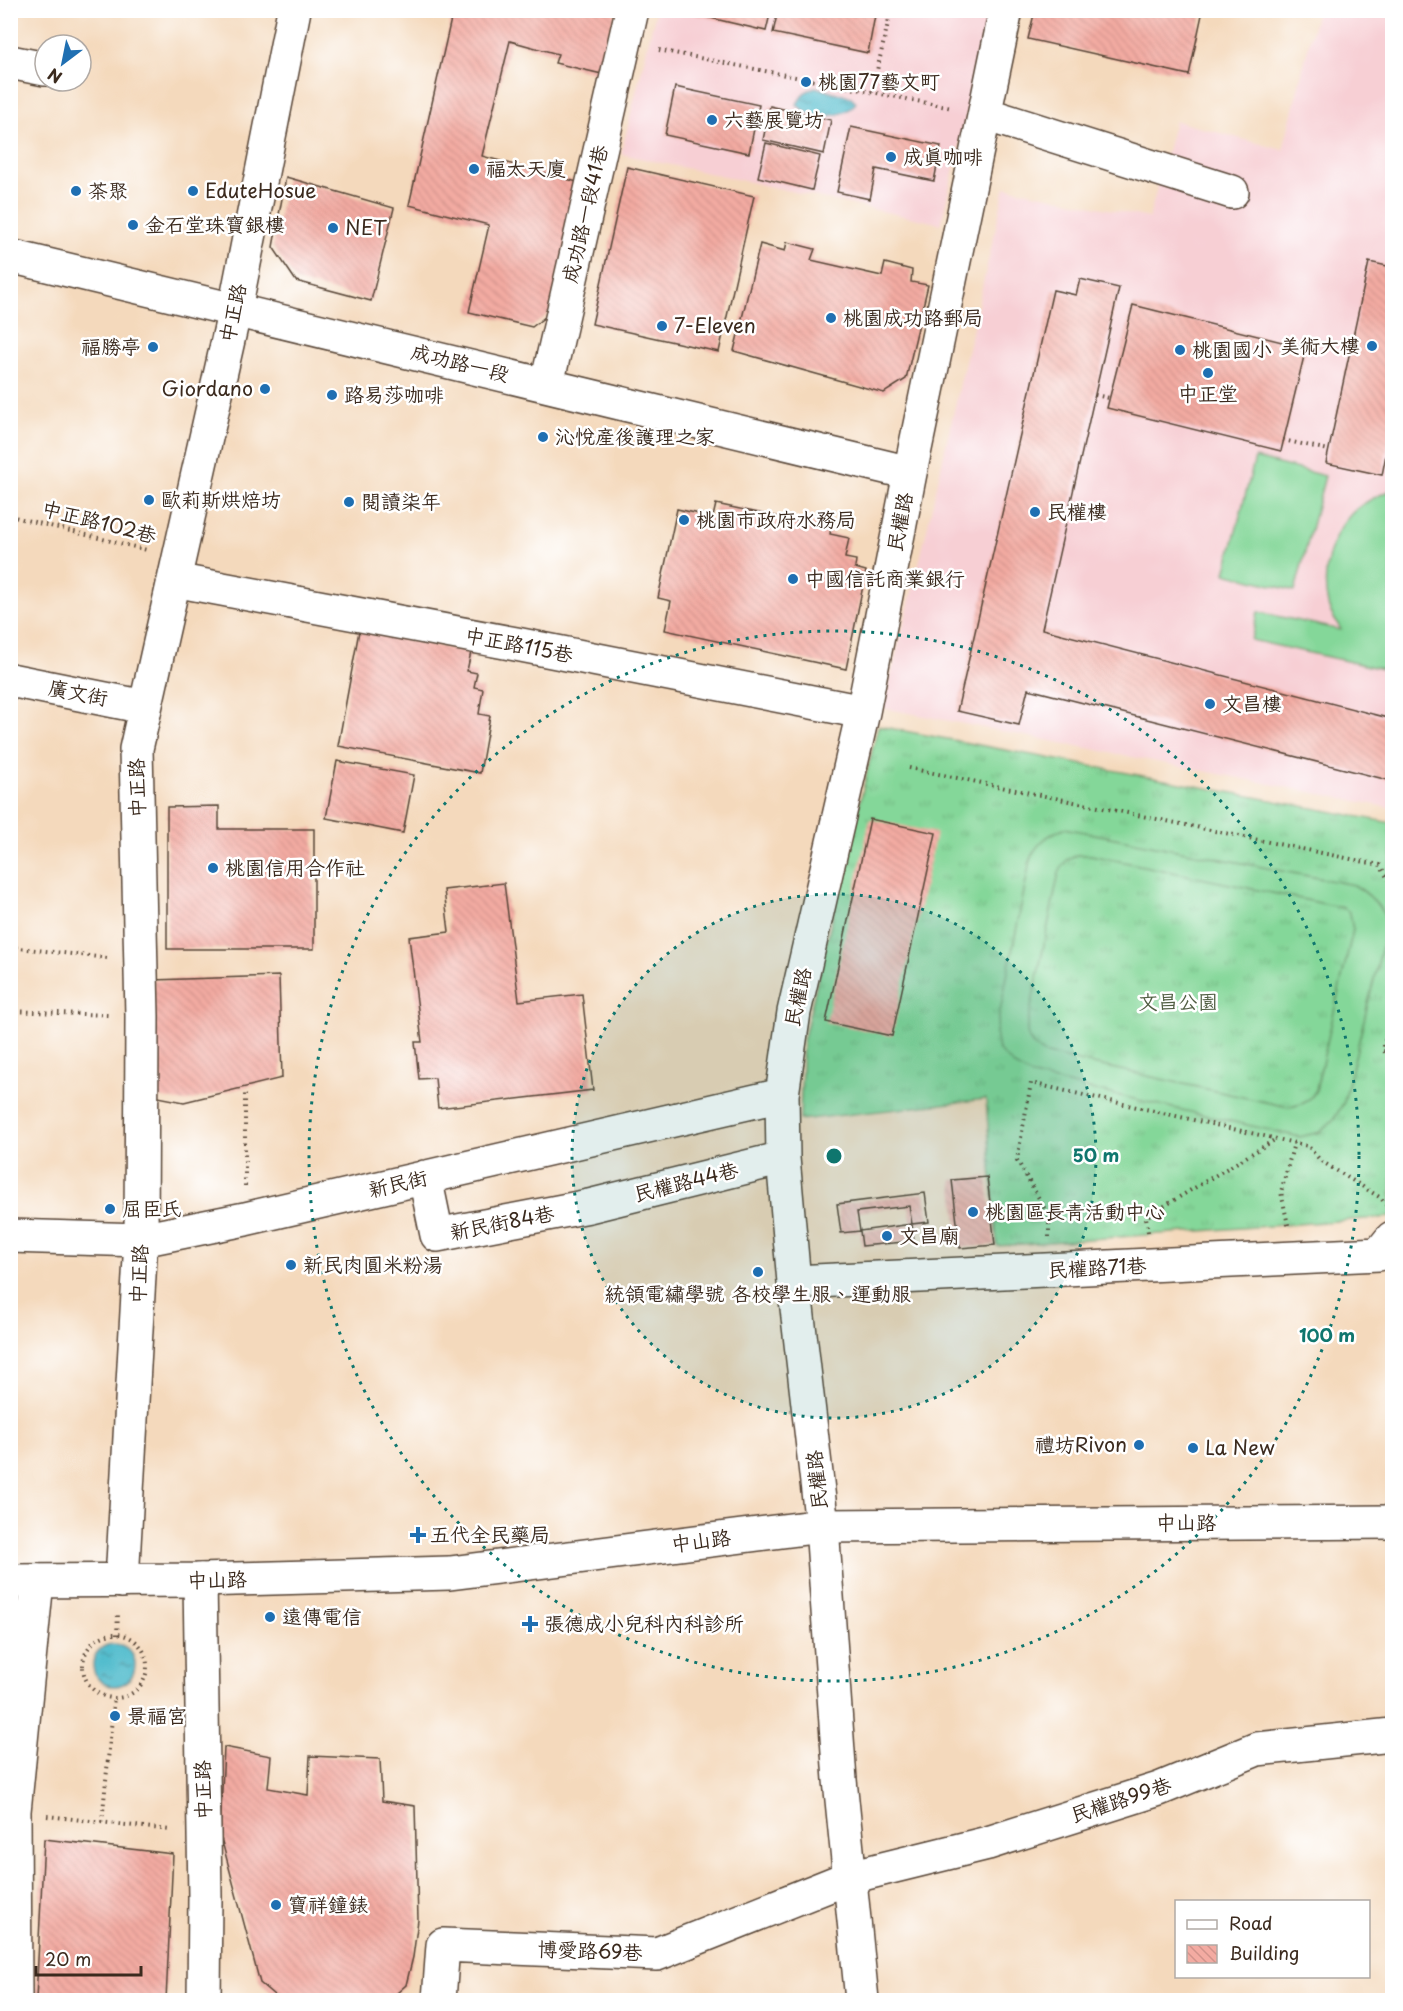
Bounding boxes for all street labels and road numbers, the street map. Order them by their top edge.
street label: 成功路一段41巷 [554,141,615,286]
street label: 中正路 [211,279,253,345]
street label: 成功路一段 [408,335,512,389]
street label: 民權路 [879,489,920,554]
street label: 中正路102巷 [39,492,161,550]
street label: 中正路115巷 [463,619,577,669]
street label: 廣文街 [46,672,111,712]
street label: 中正路 [120,757,152,818]
street label: 民權路 [776,963,818,1029]
street label: 民權路44巷 [630,1153,742,1208]
street label: 新民街 [365,1162,430,1204]
street label: 新民街84巷 [447,1197,558,1247]
street label: 中正路 [121,1242,155,1305]
street label: 民權路71巷 [1047,1249,1148,1285]
street label: 民權路 [798,1448,834,1512]
street label: 中山路 [1156,1507,1217,1537]
street label: 中山路 [669,1521,733,1559]
street label: 中山路 [187,1563,248,1595]
street label: 中正路 [186,1759,218,1820]
street label: 民權路99巷 [1066,1768,1176,1829]
street label: 博愛路69巷 [537,1933,644,1967]

